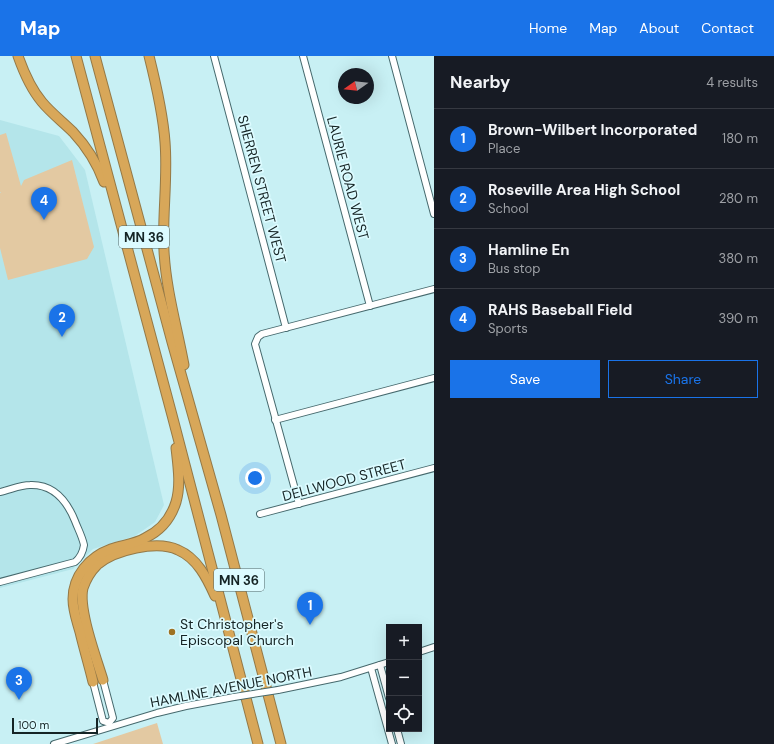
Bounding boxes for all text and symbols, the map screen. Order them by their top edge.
text: Map [20,16,60,41]
text: Home [529,19,567,37]
text: Map [589,19,617,37]
text: About [639,19,679,37]
text: Contact [701,19,754,37]
north arrow [338,68,374,104]
text: Nearby [450,71,510,93]
text: 4 results [706,74,758,91]
street label: SHERREN STREET WEST [234,113,290,265]
street label: LAURIE ROAD WEST [323,114,373,242]
text: Brown-Wilbert Incorporated [488,120,697,140]
text: 1 [461,130,465,147]
text: 180 m [722,130,758,147]
text: Place [488,140,520,157]
text: Roseville Area High School [488,180,680,200]
pin: 4 [31,187,57,220]
text: 2 [459,190,467,207]
text: 280 m [719,190,758,207]
text: School [488,200,529,217]
road number: MN 36 [119,226,169,248]
text: Hamline En [488,240,570,260]
text: 3 [459,250,467,267]
text: 380 m [718,250,758,267]
text: Bus stop [488,260,540,277]
text: RAHS Baseball Field [488,300,632,320]
pin: 2 [49,304,75,337]
text: 4 [459,310,467,327]
text: 390 m [719,310,758,327]
text: Sports [488,320,528,337]
button: Save [450,360,600,398]
button: Share [608,360,758,398]
street label: DELLWOOD STREET [280,455,408,505]
your location [245,468,265,488]
road number: MN 36 [214,569,264,591]
pin: 1 [297,592,323,625]
place label: St Christopher's Episcopal Church [180,615,294,649]
map controls [386,624,422,732]
button: + [386,624,422,660]
marker: St Christopher's Episcopal Church [167,627,177,637]
button: − [386,660,422,696]
street label: HAMLINE AVENUE NORTH [149,662,313,712]
pin: 3 [6,667,32,700]
button: locate [386,696,422,732]
scale bar [12,716,98,735]
text: 100 m [18,718,49,732]

